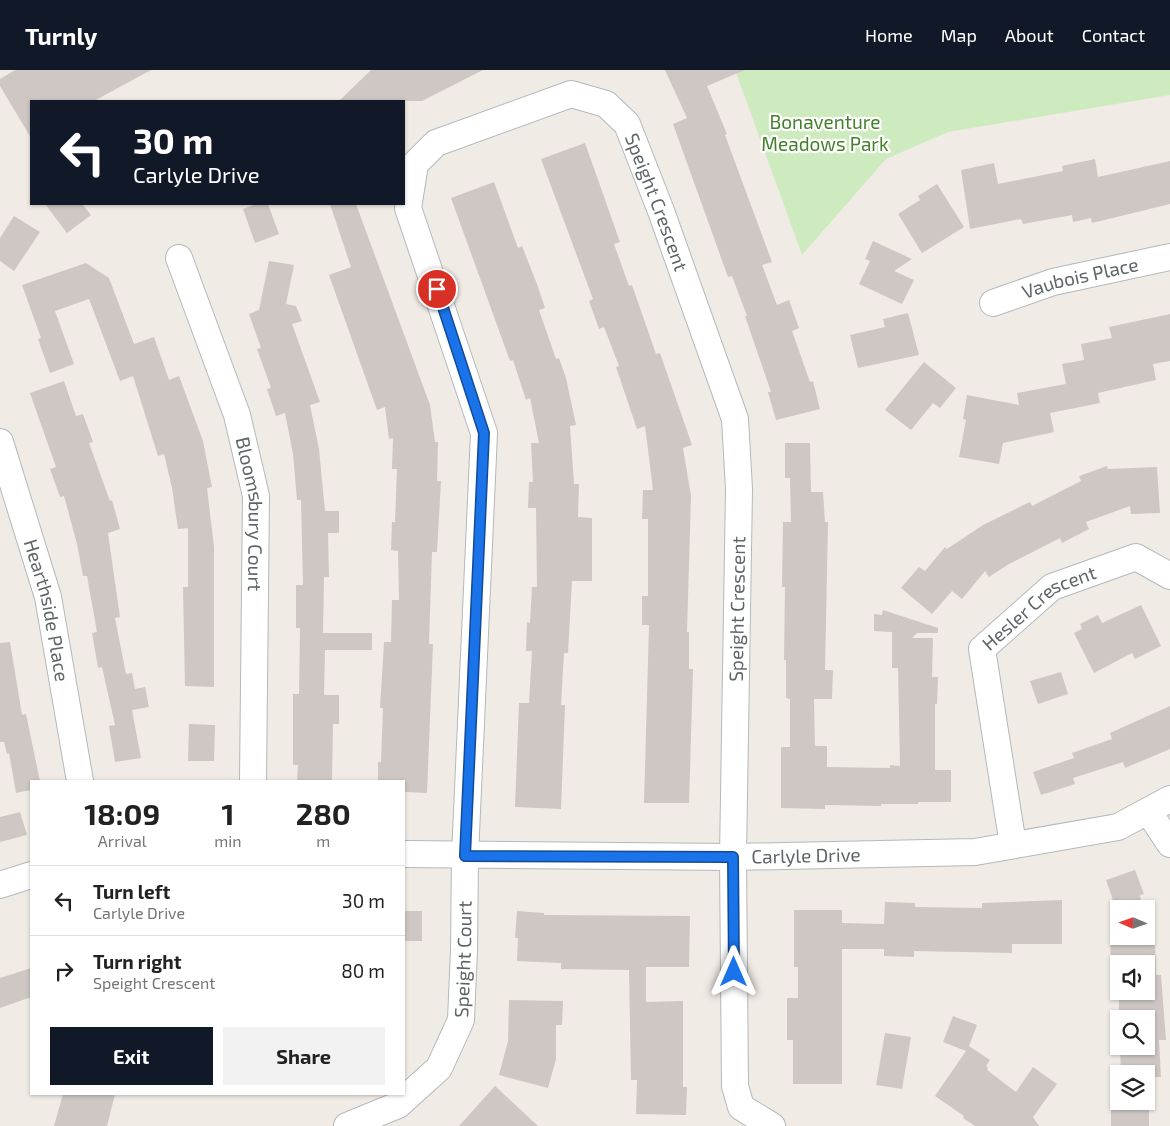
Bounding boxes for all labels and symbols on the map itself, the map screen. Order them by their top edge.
park label: Bonaventure Meadows Park [761,110,889,155]
street label: Speight Crescent [621,130,693,274]
street label: Vaubois Place [1019,252,1140,303]
pin [416,268,458,310]
street label: Bloomsbury Court [231,434,269,592]
street label: Hearthside Place [20,536,74,683]
street label: Speight Crescent [724,536,749,682]
street label: Hesler Crescent [977,560,1099,655]
street label: Carlyle Drive [751,842,861,868]
north arrow [1110,900,1155,945]
street label: Speight Court [449,901,476,1018]
position arrow [707,945,759,997]

